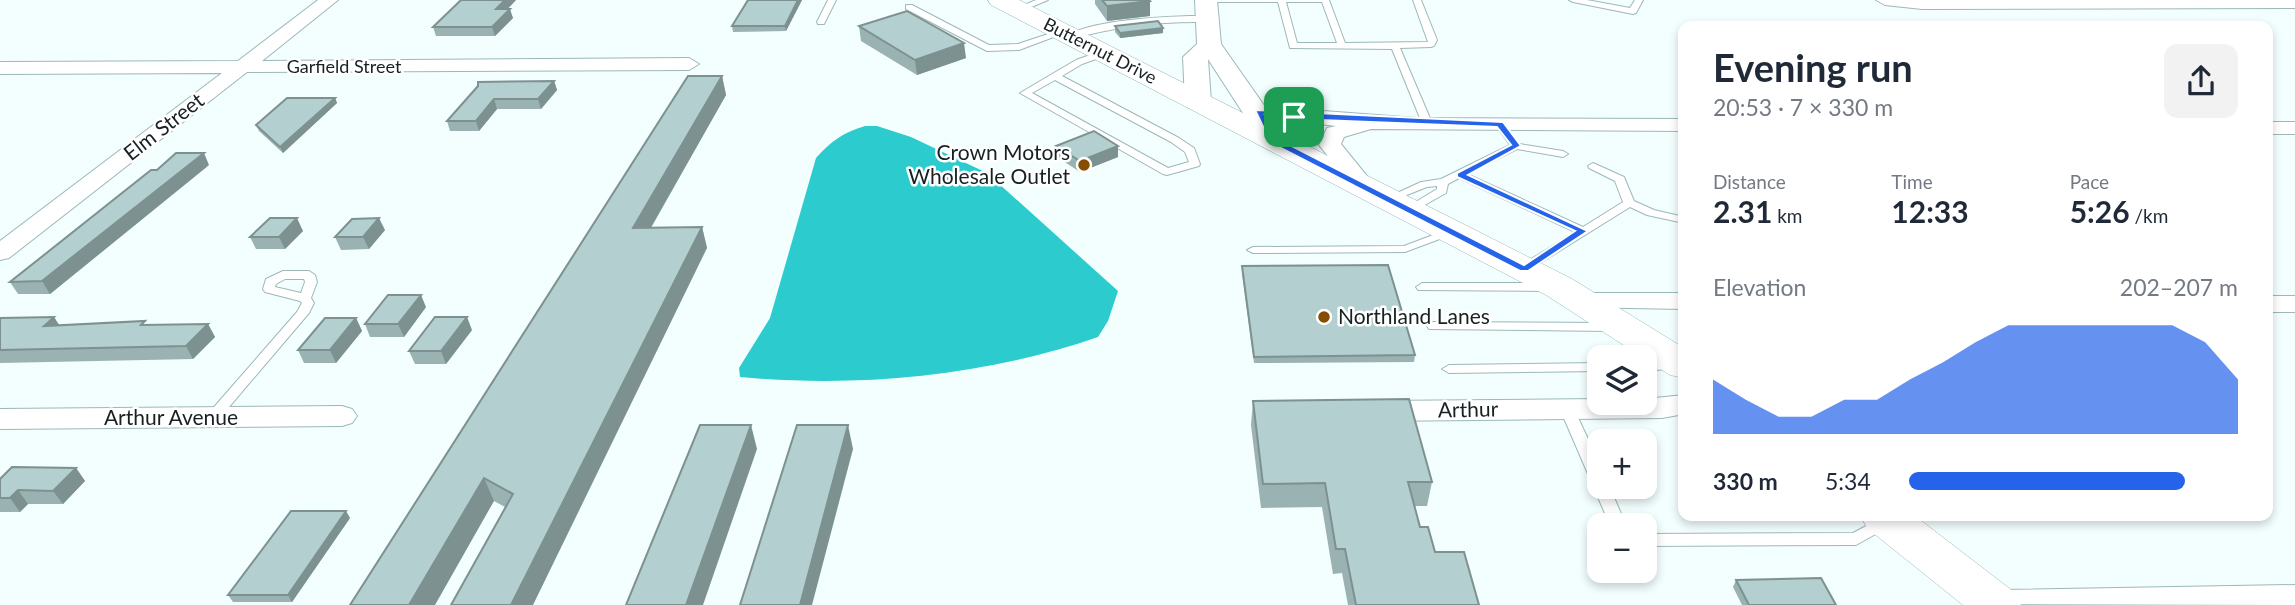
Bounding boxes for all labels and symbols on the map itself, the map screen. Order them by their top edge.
street label: Butternut Drive [1040,12,1161,88]
street label: Garfield Street [287,55,402,77]
street label: Elm Street [118,86,209,165]
pin [1264,87,1324,147]
place label: Crown Motors Wholesale Outlet [908,139,1070,188]
marker: Crown Motors Wholesale Outlet [1076,157,1092,173]
place label: Northland Lanes [1338,303,1490,328]
marker: Northland Lanes [1316,309,1332,325]
street label: Arthur [1438,395,1499,422]
street label: Arthur Avenue [104,404,238,429]

